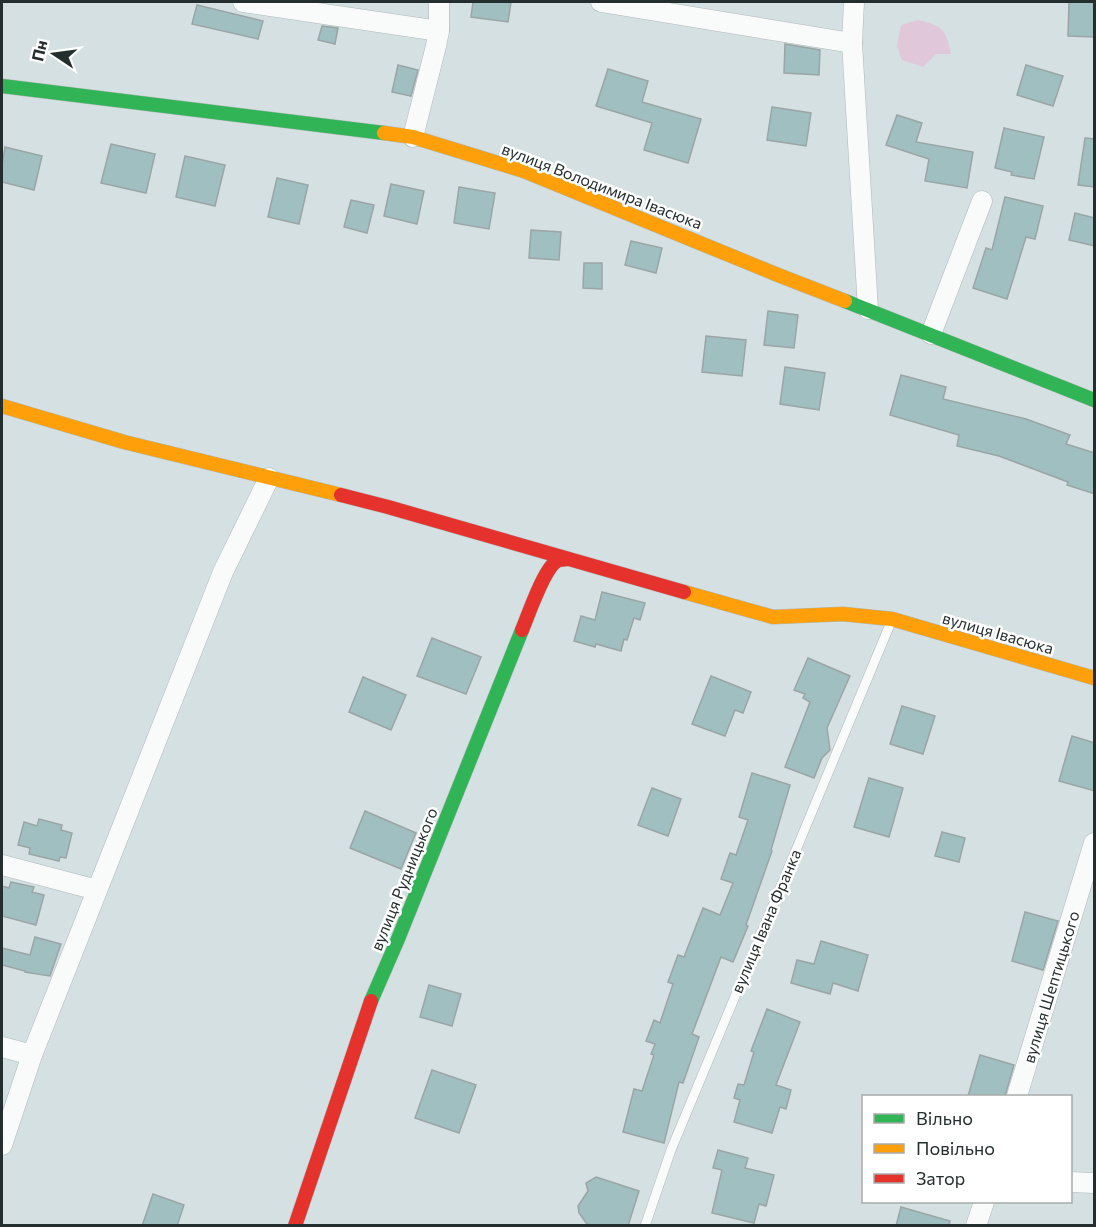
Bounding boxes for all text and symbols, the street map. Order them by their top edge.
north arrow [24,24,84,84]
text: Пн [27,38,51,63]
street label: вулиця Володимира Івасюка [499,139,705,233]
street label: вулиця Івасюка [940,608,1056,657]
street label: вулиця Рудницького [366,805,441,953]
street label: вулиця Івана Франка [727,846,804,996]
street label: вулиця Шептицького [1018,908,1083,1065]
legend [862,1095,1072,1203]
text: Вільно [916,1107,973,1129]
text: Повільно [916,1137,995,1159]
text: Затор [916,1167,965,1189]

